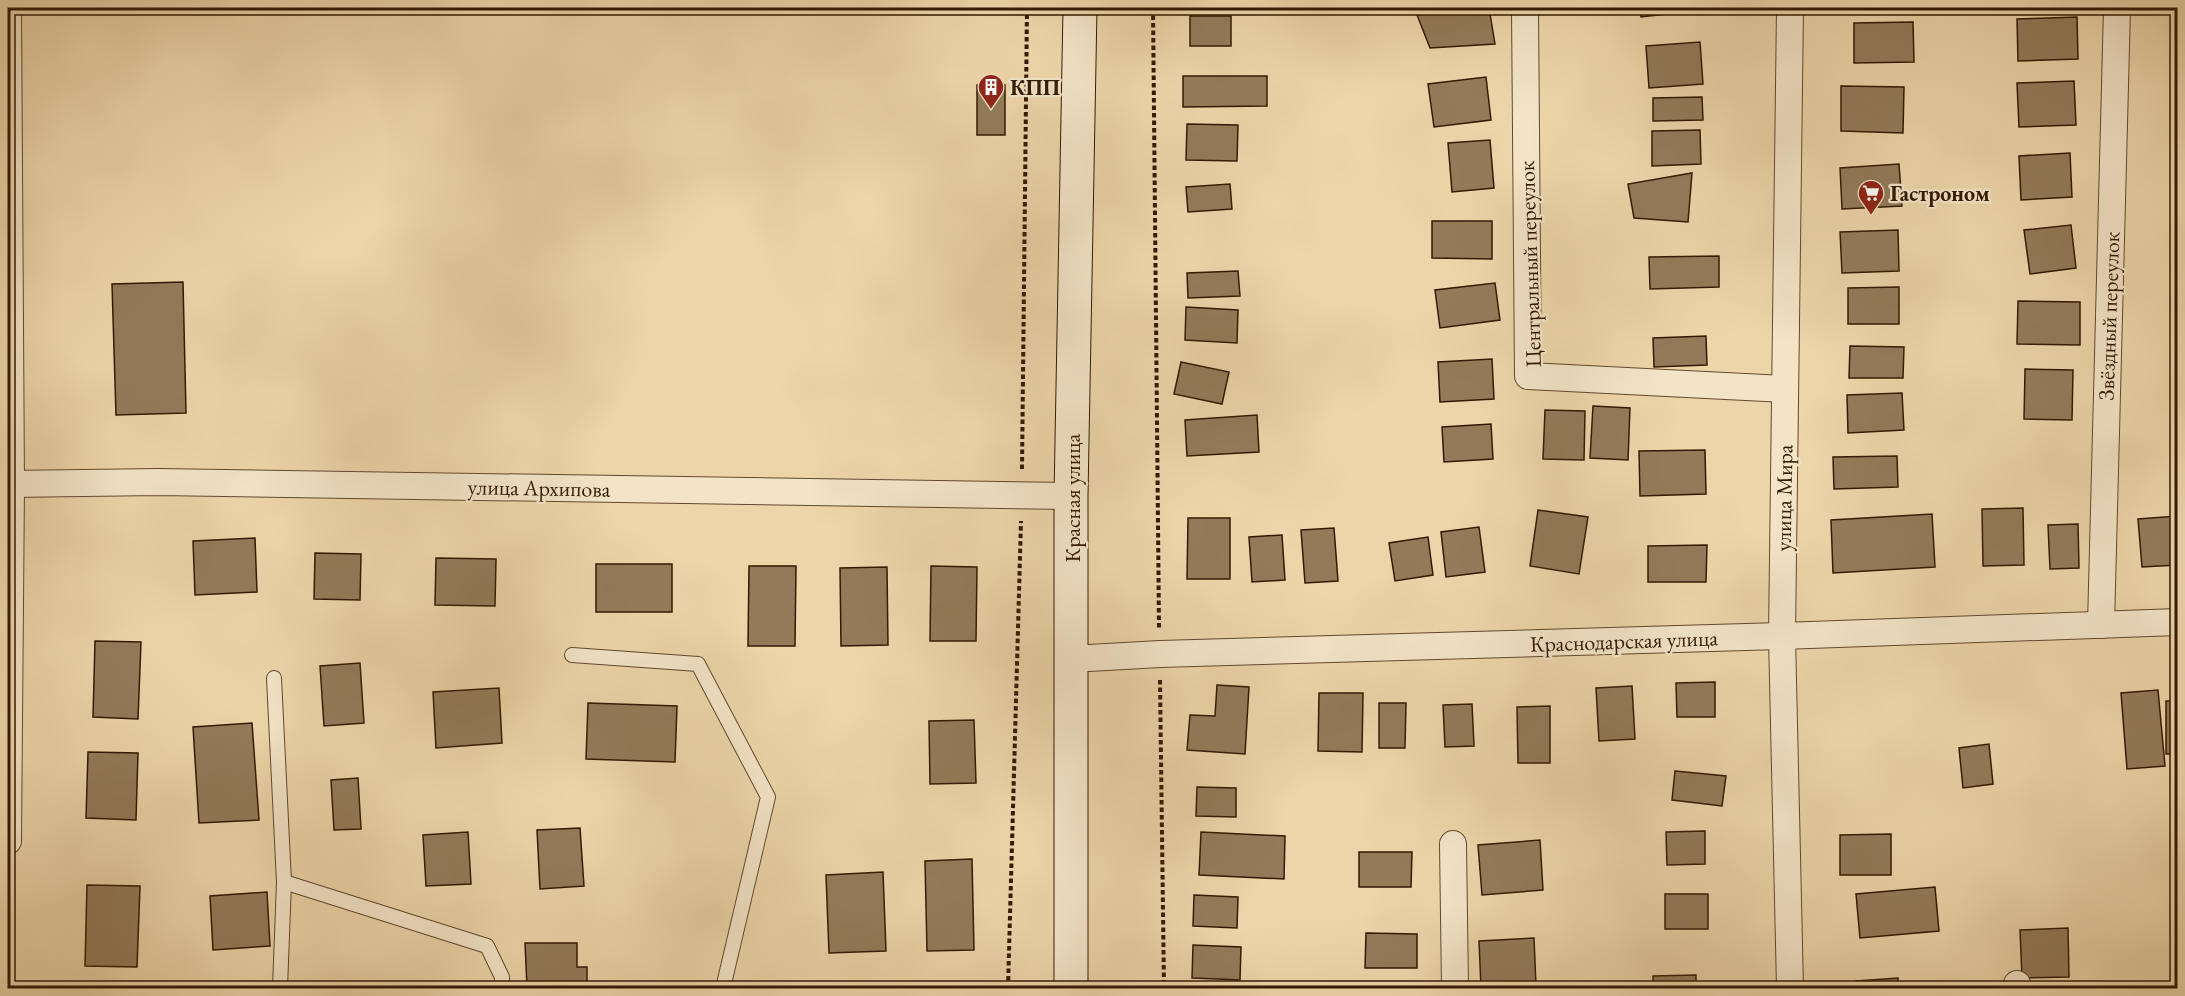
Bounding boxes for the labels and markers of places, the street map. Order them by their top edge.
building icon: КПП [976,72,1006,110]
place label: КПП [1010,73,1060,102]
supermarket icon: Гастроном [1856,178,1886,216]
place label: Гастроном [1890,179,1990,208]

